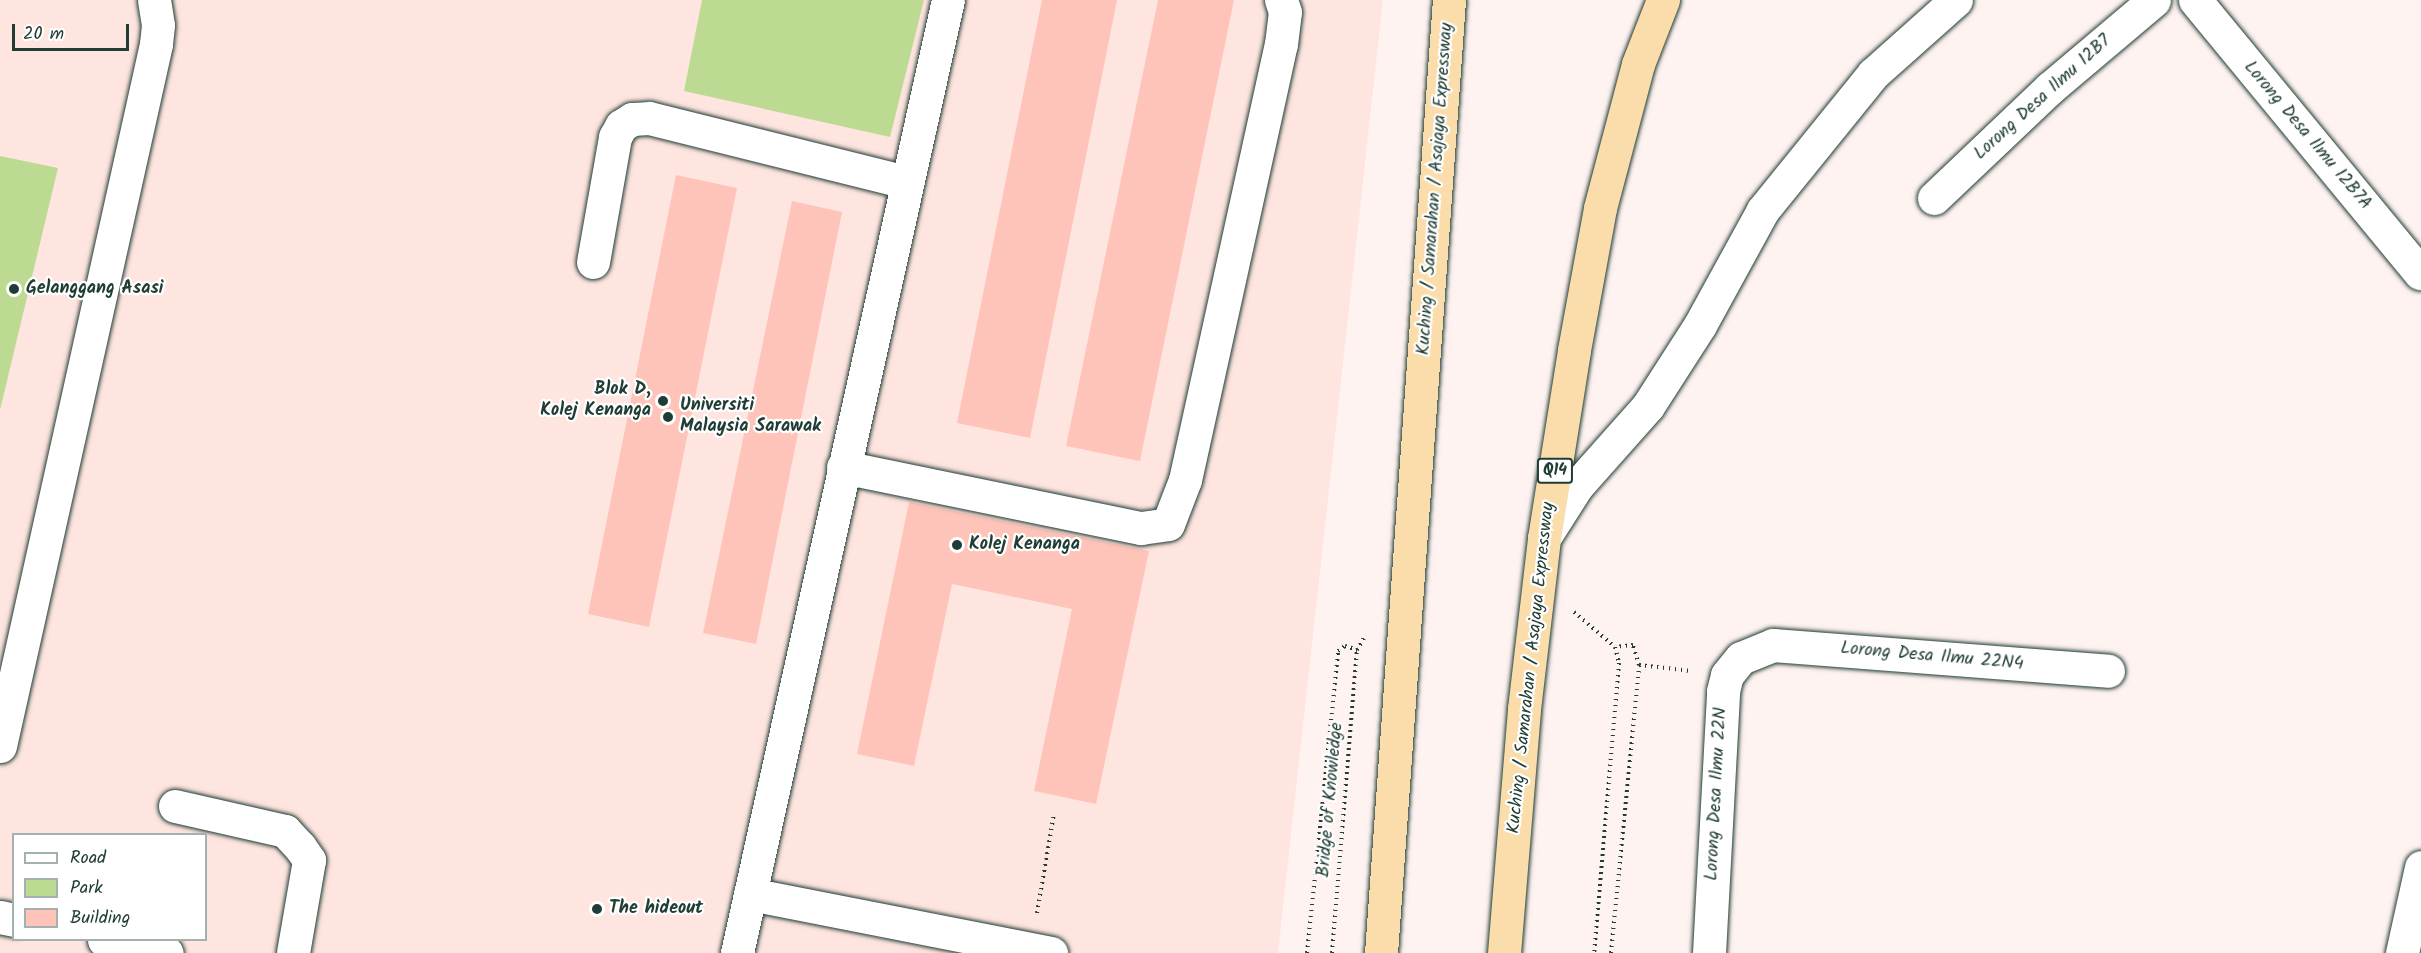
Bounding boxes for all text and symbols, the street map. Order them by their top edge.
scale bar [15,12,132,50]
text: 20 m [23,20,64,49]
street label: Kuching / Samarahan / Asajaya Expressway [1414,22,1458,356]
street label: Lorong Desa Ilmu 12B7 [1970,31,2116,165]
street label: Lorong Desa Ilmu 12B7A [2238,57,2376,215]
place label: Gelanggang Asasi [26,278,164,300]
marker: Gelanggang Asasi [7,282,21,296]
place label: Blok D, Kolej Kenanga [540,380,651,422]
marker: Blok D, Kolej Kenanga [656,394,670,408]
place label: Universiti Malaysia Sarawak [680,396,821,438]
marker: Universiti Malaysia Sarawak [661,410,675,424]
road number: Q14 [1536,458,1574,484]
street label: Kuching / Samarahan / Asajaya Expressway [1504,501,1560,835]
place label: Kolej Kenanga [969,534,1080,556]
marker: Kolej Kenanga [950,538,964,552]
street label: Lorong Desa Ilmu 22N4 [1840,638,2024,676]
street label: Lorong Desa Ilmu 22N [1702,707,1732,881]
street label: Bridge of Knowledge [1313,722,1349,878]
legend [12,833,207,941]
text: Road [70,844,106,873]
text: Park [70,874,103,903]
place label: The hideout [609,898,703,920]
marker: The hideout [590,902,604,916]
text: Building [70,904,130,933]

